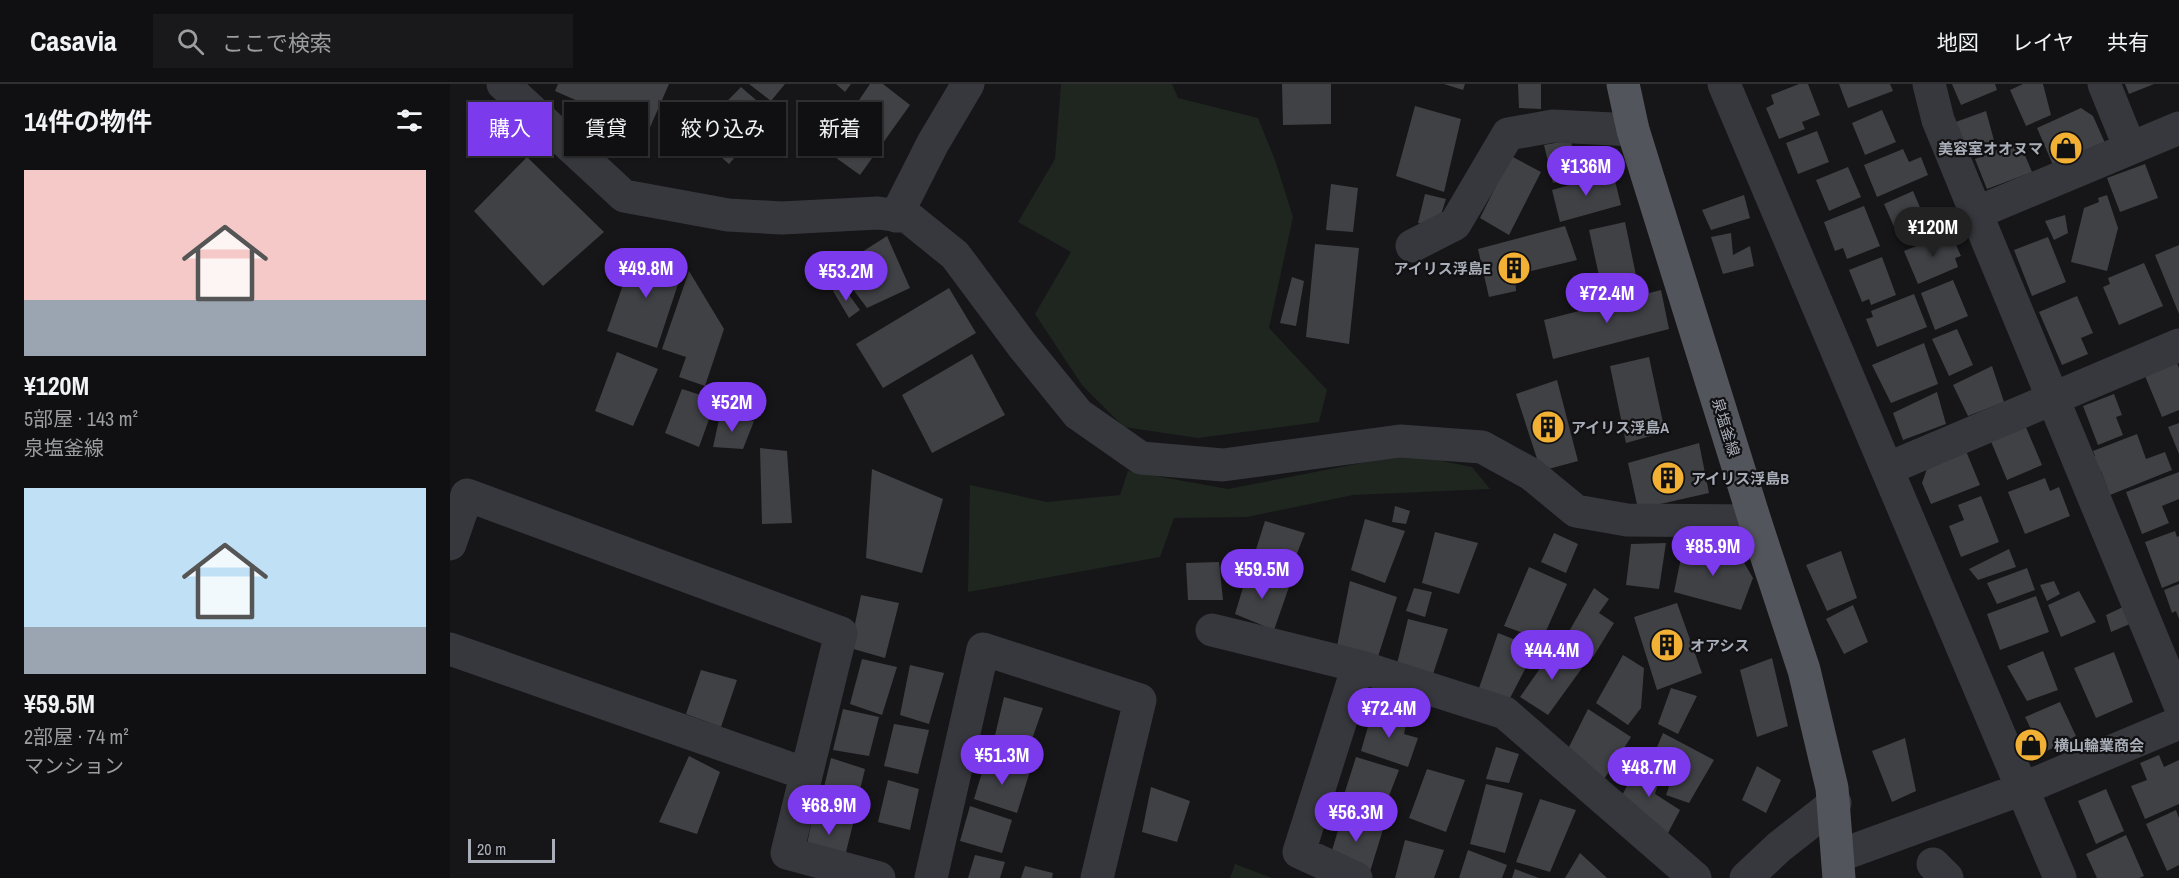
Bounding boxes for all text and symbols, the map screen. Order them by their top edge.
search box [153,14,573,68]
text: Casavia [30,22,117,60]
icon: search [174,25,207,58]
text: ここで検索 [222,28,332,58]
text: 地図 [1937,28,1979,57]
text: レイヤ [2012,28,2074,57]
text: 共有 [2107,28,2149,57]
chip: 購入 [468,102,552,156]
chip: 賃貸 [564,102,648,156]
chip: 絞り込み [660,102,786,156]
chip: 新着 [798,102,882,156]
text: 14件の物件 [24,104,152,139]
icon: filters [393,104,426,137]
shop icon: 美容室オオヌマ [2048,130,2084,166]
place label: 美容室オオヌマ [1938,138,2043,159]
pin: ¥136M [1544,146,1628,197]
text: ¥136M [1561,152,1611,179]
pin: ¥120M [1891,207,1975,258]
icon: home [171,209,279,317]
text: ¥120M [1908,213,1958,240]
pin: ¥49.8M [597,248,695,299]
building icon: アイリス浮島E [1496,250,1532,286]
pin: ¥53.2M [797,251,895,302]
text: ¥49.8M [619,254,673,281]
text: ¥53.2M [819,257,873,284]
place label: アイリス浮島E [1394,258,1491,279]
pin: ¥72.4M [1558,273,1656,324]
text: ¥72.4M [1580,279,1634,306]
text: ¥120M [24,368,89,403]
pin: ¥52M [696,382,768,433]
text: ¥52M [711,388,753,415]
street label: 泉塩釜線 [1707,395,1745,459]
text: 5部屋 · 143 m² [24,405,138,432]
building icon: アイリス浮島A [1530,409,1566,445]
place label: アイリス浮島A [1571,417,1669,438]
text: 泉塩釜線 [24,434,104,461]
building icon: アイリス浮島B [1650,460,1686,496]
place label: アイリス浮島B [1691,468,1789,489]
pin: ¥85.9M [1664,526,1762,577]
icon: home [171,527,279,635]
text: ¥85.9M [1686,532,1740,559]
pin: ¥59.5M [1213,549,1311,600]
text: ¥59.5M [1235,555,1289,582]
building icon: オアシス [1649,627,1685,663]
pin: ¥44.4M [1503,630,1601,681]
place label: オアシス [1690,635,1749,656]
text: ¥44.4M [1525,636,1579,663]
text: ¥59.5M [24,686,95,721]
pin: ¥72.4M [1340,688,1438,739]
text: ¥72.4M [1362,694,1416,721]
text: 2部屋 · 74 m² [24,723,129,750]
shop icon: 横山輪業商会 [2013,727,2049,763]
pin: ¥51.3M [953,735,1051,786]
place label: 横山輪業商会 [2054,735,2144,756]
text: ¥51.3M [975,741,1029,768]
pin: ¥48.7M [1600,747,1698,798]
text: マンション [24,752,124,779]
text: ¥48.7M [1622,753,1676,780]
pin: ¥68.9M [780,785,878,836]
text: ¥68.9M [802,791,856,818]
pin: ¥56.3M [1307,792,1405,843]
text: ¥56.3M [1329,798,1383,825]
scale bar [468,836,555,864]
text: 20 m [477,838,506,860]

